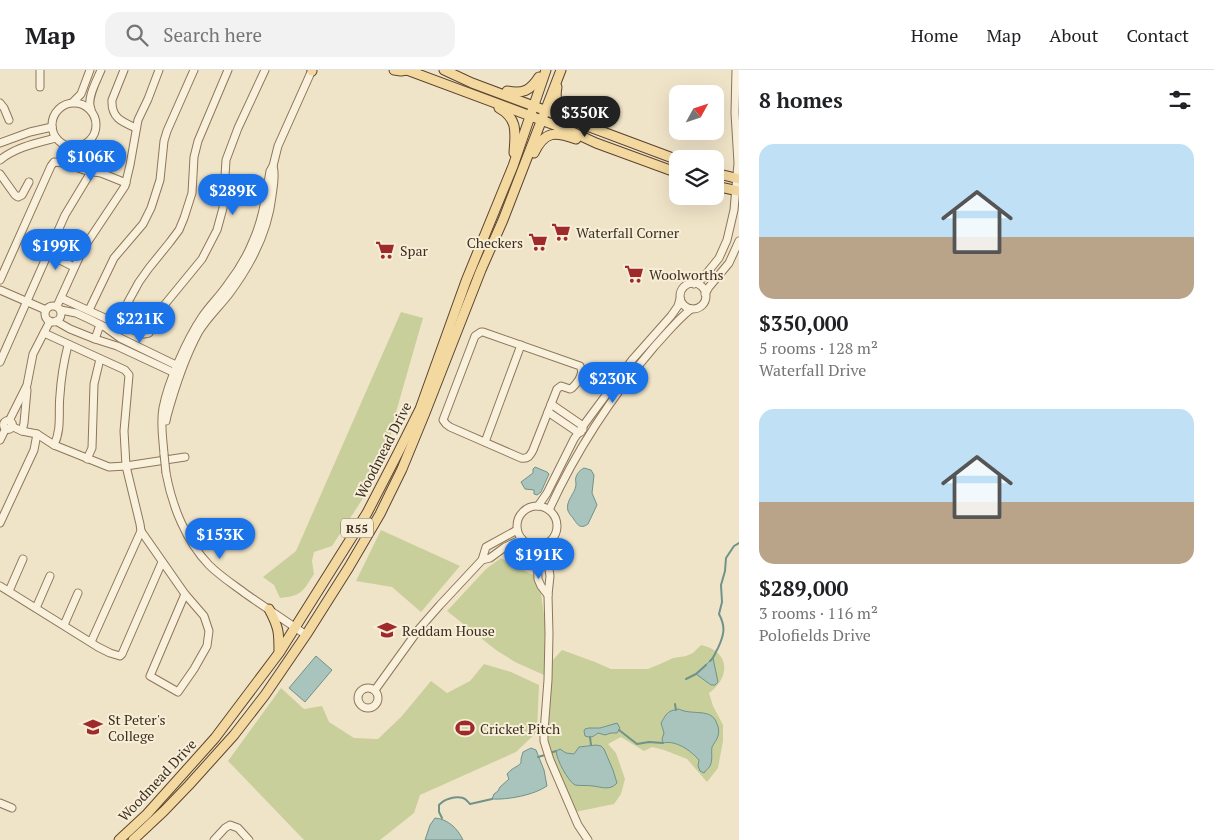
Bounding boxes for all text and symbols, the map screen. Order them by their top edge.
search box [105,12,455,57]
text: Map [25,19,75,51]
icon: search [123,21,151,49]
text: Search here [163,22,262,47]
text: Home [911,23,958,47]
text: Map [986,23,1021,47]
text: About [1049,23,1098,47]
text: Contact [1126,23,1189,47]
north arrow [669,85,724,140]
map controls [669,85,724,205]
text: 8 homes [759,86,843,114]
icon: filters [1166,86,1194,114]
pin: $350K [550,96,620,138]
text: $350K [561,101,609,123]
pin: $106K [56,140,126,182]
text: $106K [67,145,115,167]
button: layers [669,150,724,205]
pin: $289K [198,174,268,216]
icon: home [932,177,1022,267]
text: $289K [209,179,257,201]
supermarket icon: Waterfall Corner [550,221,572,243]
place label: Waterfall Corner [576,223,680,242]
pin: $199K [21,228,91,271]
supermarket icon: Checkers [527,231,549,253]
place label: Checkers [467,233,523,252]
text: $199K [32,234,80,256]
supermarket icon: Spar [374,239,396,261]
place label: Spar [400,241,428,260]
supermarket icon: Woolworths [623,263,645,285]
place label: Woolworths [649,265,723,284]
pin: $221K [105,302,175,344]
text: $221K [116,307,164,329]
text: $350,000 [759,309,848,337]
text: 5 rooms · 128 m² [759,337,878,359]
text: Waterfall Drive [759,359,866,381]
pin: $230K [578,362,648,404]
text: $230K [589,367,637,389]
street label: Woodmead Drive [350,398,416,502]
icon: home [932,442,1022,532]
pin: $153K [185,518,255,560]
road number: R55 [341,518,373,538]
text: $153K [196,523,244,545]
pin: $191K [504,538,574,580]
text: $191K [515,543,563,565]
text: $289,000 [759,574,848,602]
text: 3 rooms · 116 m² [759,602,878,624]
school or university icon: Reddam House [376,619,398,641]
place label: Reddam House [402,621,495,640]
text: Polofields Drive [759,624,871,646]
place label: St Peter's College [108,710,165,745]
school or university icon: St Peter's College [82,716,104,738]
sports icon: Cricket Pitch [454,717,476,739]
place label: Cricket Pitch [480,719,560,738]
street label: Woodmead Drive [114,735,200,825]

